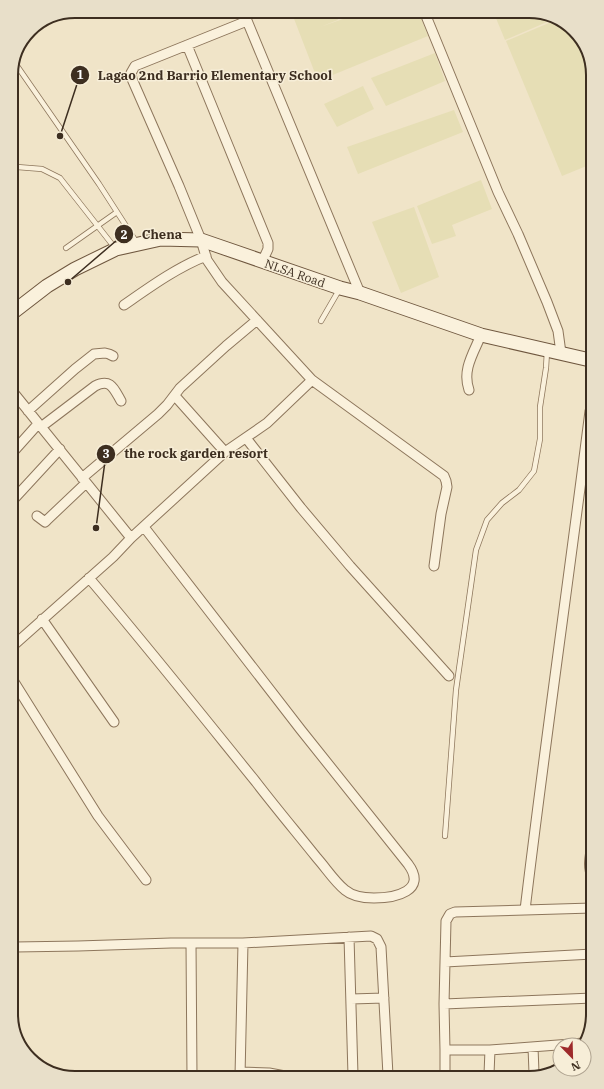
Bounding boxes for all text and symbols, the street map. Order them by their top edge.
callout: Lagao 2nd Barrio Elementary School [70,63,340,88]
text: 1 [76,67,84,82]
text: Lagao 2nd Barrio Elementary School [98,67,332,84]
callout: Chena [114,222,191,247]
text: Chena [142,226,183,243]
text: 2 [120,227,128,242]
street label: NLSA Road [263,256,327,290]
callout: the rock garden resort [96,441,276,466]
text: the rock garden resort [124,445,268,462]
text: 3 [102,446,110,461]
north arrow [552,1037,592,1077]
text: N [569,1058,583,1074]

